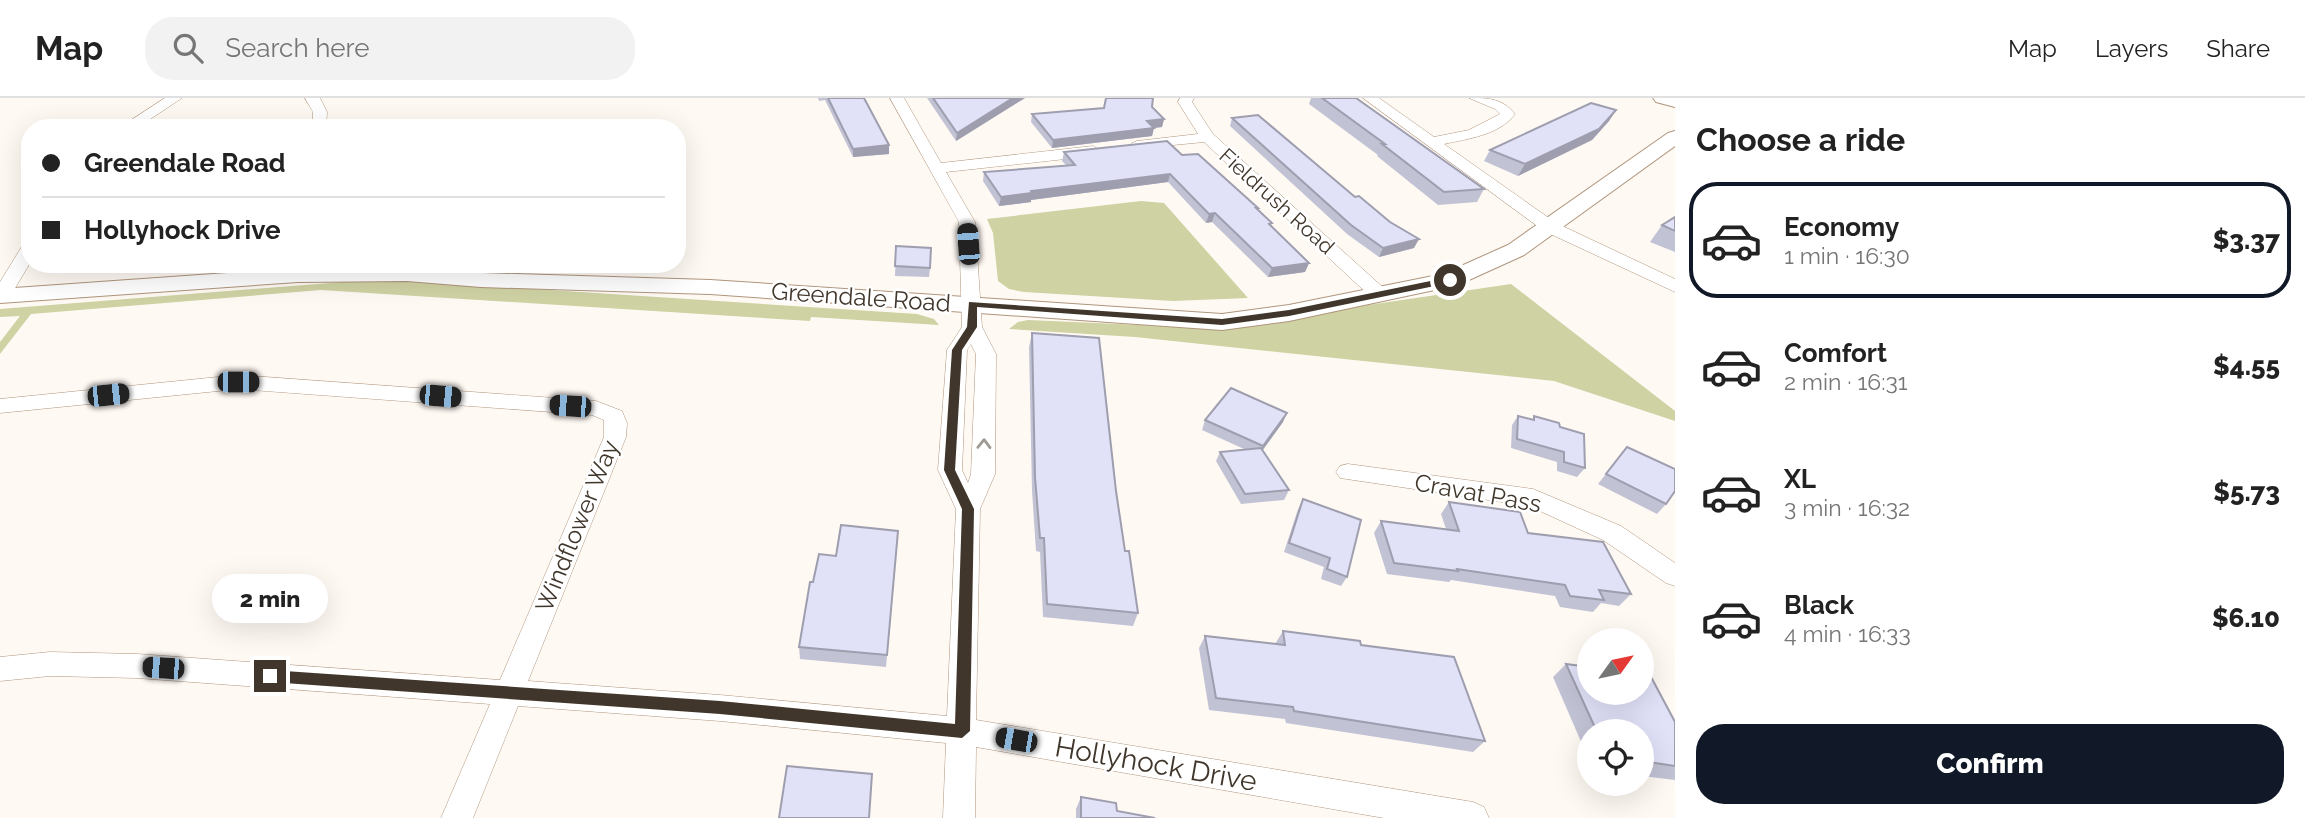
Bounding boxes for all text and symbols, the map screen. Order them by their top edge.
search box [145,17,635,80]
text: Map [35,29,103,68]
icon: search [169,29,207,67]
text: Search here [225,33,370,63]
text: Map [2008,34,2057,63]
text: Layers [2095,34,2168,63]
text: Share [2206,34,2270,63]
text: Choose a ride [1696,121,1905,158]
street label: Fieldrush Road [1214,143,1340,259]
text: Greendale Road [84,148,286,178]
icon: car [1700,209,1763,272]
text: Economy [1784,212,1899,242]
text: Hollyhock Drive [84,215,281,245]
car [957,222,980,266]
text: $3.37 [2213,225,2280,255]
text: 1 min · 16:30 [1784,242,1910,269]
route start [1434,264,1466,296]
street label: Greendale Road [770,276,952,318]
icon: car [1700,335,1763,398]
text: Comfort [1784,338,1887,368]
text: $4.55 [2213,351,2280,381]
text: 2 min · 16:31 [1784,368,1908,395]
car [218,372,260,393]
car [87,382,130,408]
car [419,384,462,408]
car [549,394,592,418]
street label: Windflower Way [529,436,625,616]
one-way arrow [976,438,992,449]
icon: car [1700,461,1763,524]
text: XL [1784,464,1816,494]
street label: Cravat Pass [1412,468,1544,518]
text: $5.73 [2213,477,2280,507]
text: 3 min · 16:32 [1784,494,1910,521]
callout: 2 min [212,574,328,624]
text: 2 min [240,585,300,612]
icon: car [1700,587,1763,650]
text: Black [1784,590,1854,620]
text: $6.10 [2212,603,2280,633]
text: 4 min · 16:33 [1784,620,1911,647]
north arrow [1577,628,1654,705]
map controls [1577,628,1654,796]
car [142,656,185,680]
route end [254,660,286,692]
button: locate [1577,719,1654,796]
button: Confirm [1696,724,2284,804]
car [994,726,1039,754]
street label: Hollyhock Drive [1053,730,1259,798]

